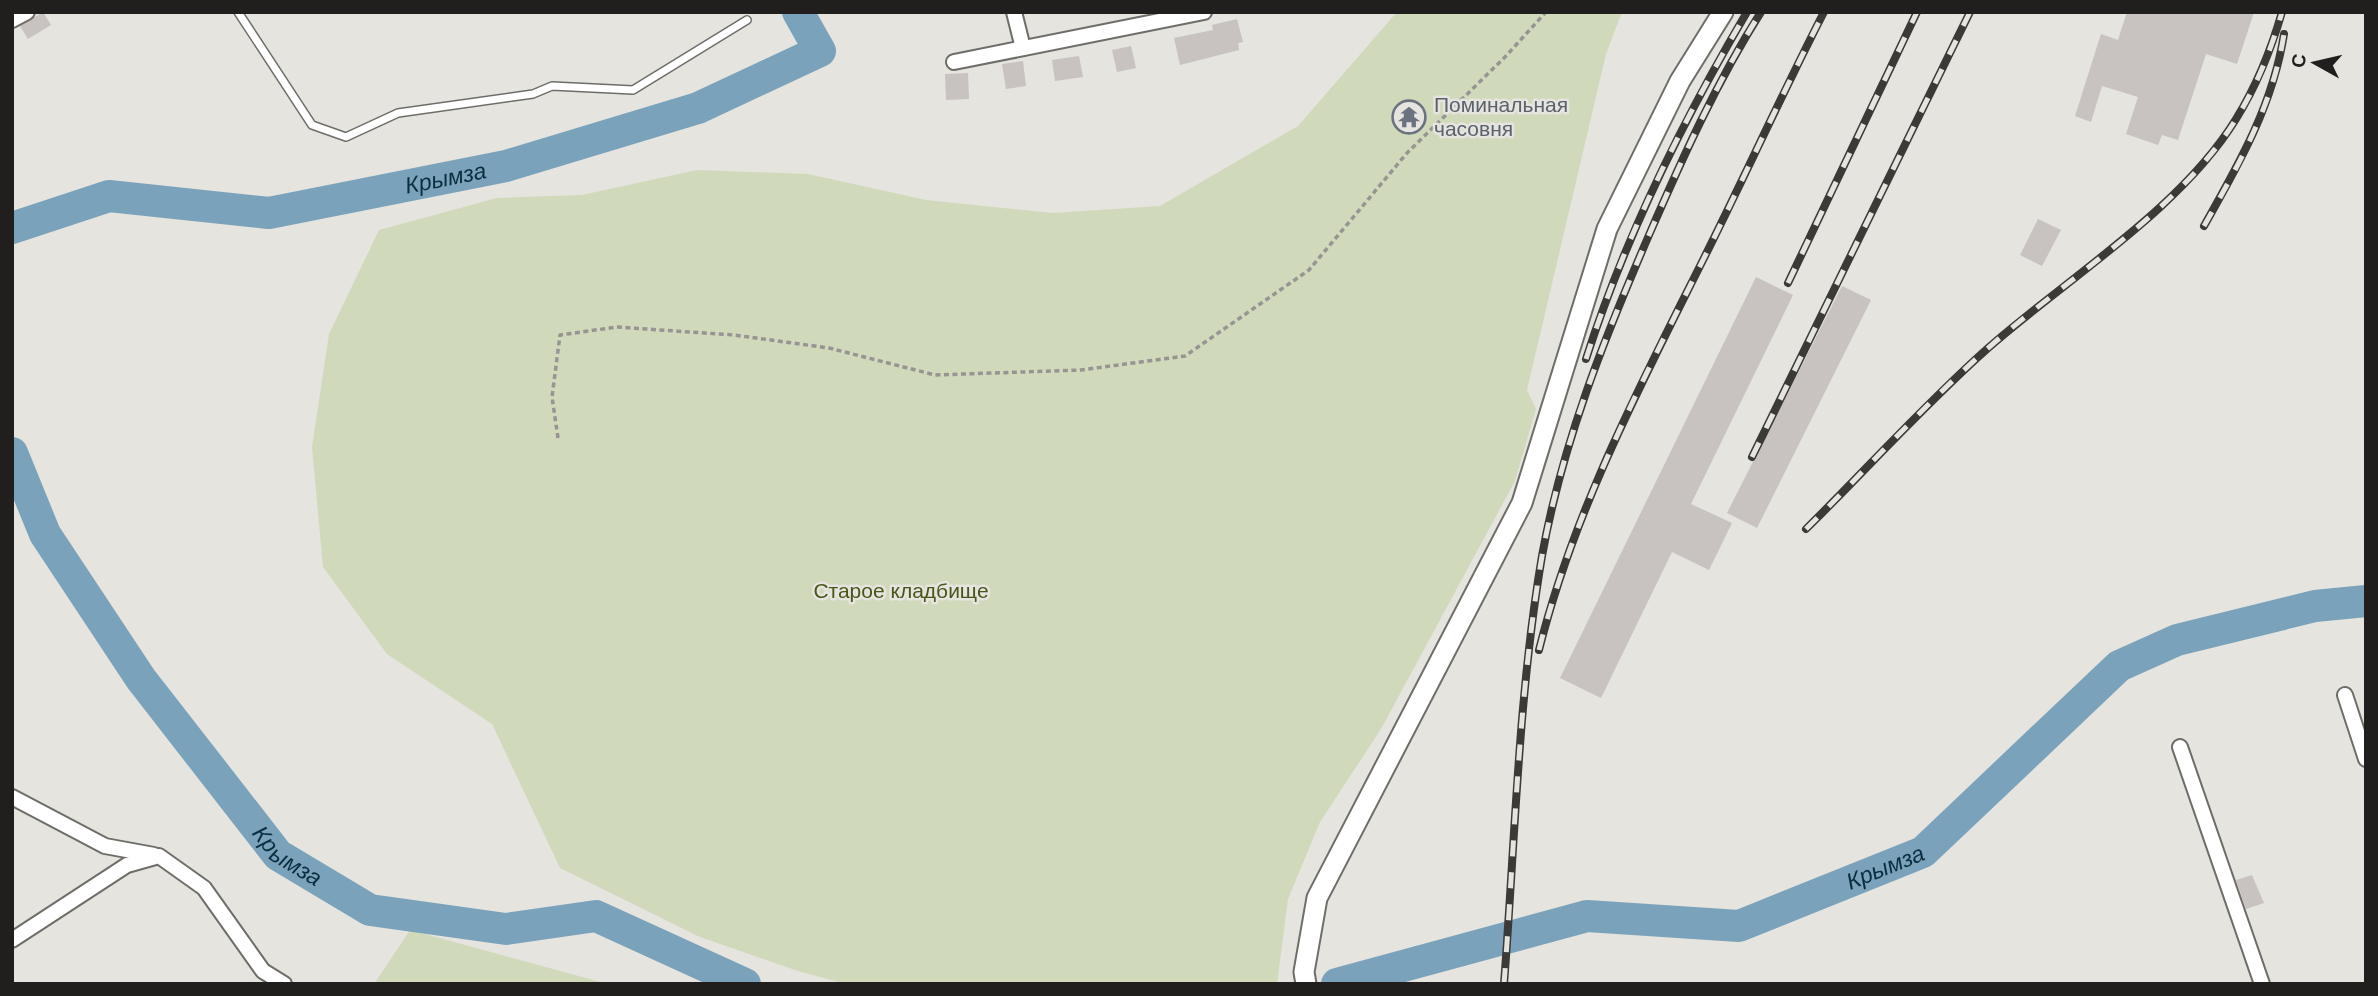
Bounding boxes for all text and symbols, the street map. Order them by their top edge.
north arrow [2280,28,2350,98]
text: С [2287,52,2310,69]
place label: Поминальная часовня [1434,93,1568,140]
temple icon: Поминальная часовня [1390,98,1428,136]
water label: Крымза [403,157,488,199]
park label: Старое кладбище [813,579,989,602]
water label: Крымза [247,821,326,891]
water label: Крымза [1842,840,1928,895]

